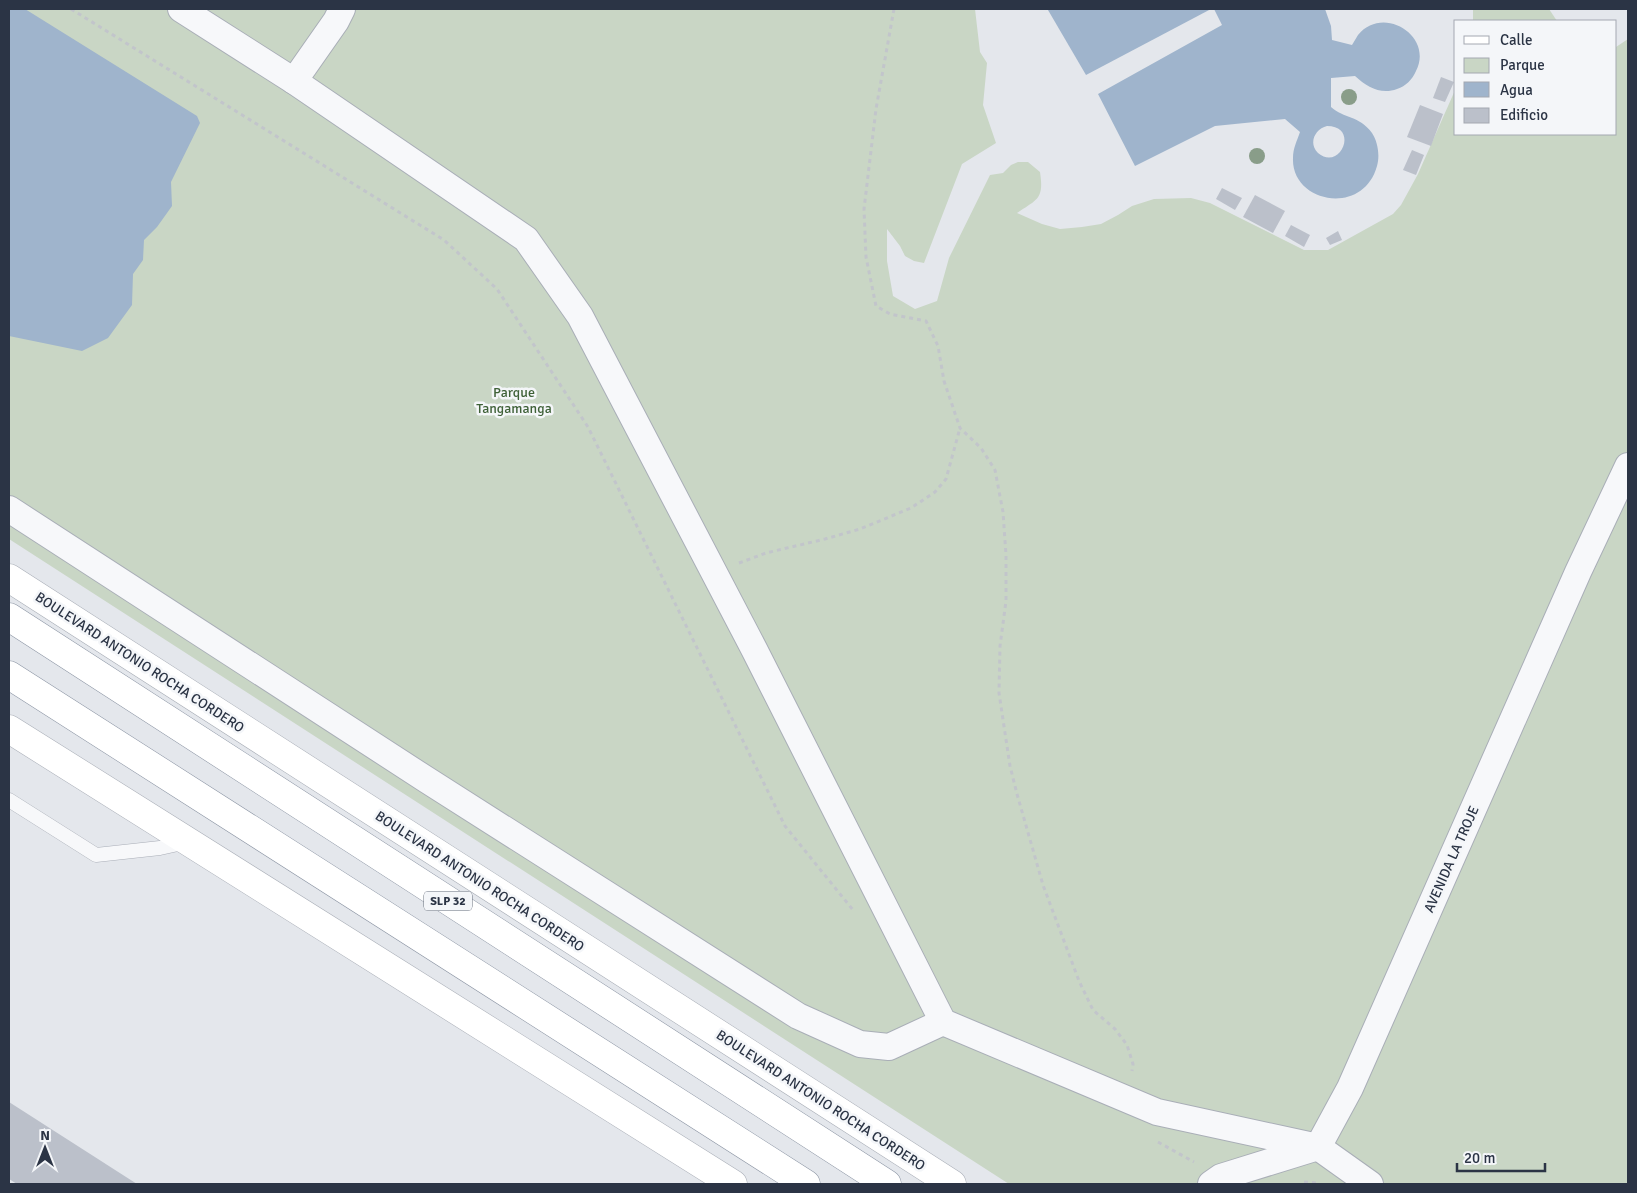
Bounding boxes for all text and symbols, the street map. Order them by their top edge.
legend [1454,20,1617,135]
text: Calle [1500,31,1533,49]
text: Parque [1500,56,1545,74]
text: Agua [1500,81,1533,99]
text: Edificio [1500,106,1548,124]
park label: Parque Tangamanga [476,384,552,417]
street label: BOULEVARD ANTONIO ROCHA CORDERO [32,588,247,736]
street label: AVENIDA LA TROJE [1420,803,1483,915]
street label: BOULEVARD ANTONIO ROCHA CORDERO [372,807,587,955]
road number: SLP 32 [424,891,472,910]
street label: BOULEVARD ANTONIO ROCHA CORDERO [713,1026,928,1174]
north arrow [20,1123,70,1173]
text: N [40,1127,50,1144]
scale bar [1457,1140,1544,1172]
text: 20 m [1464,1149,1495,1167]

